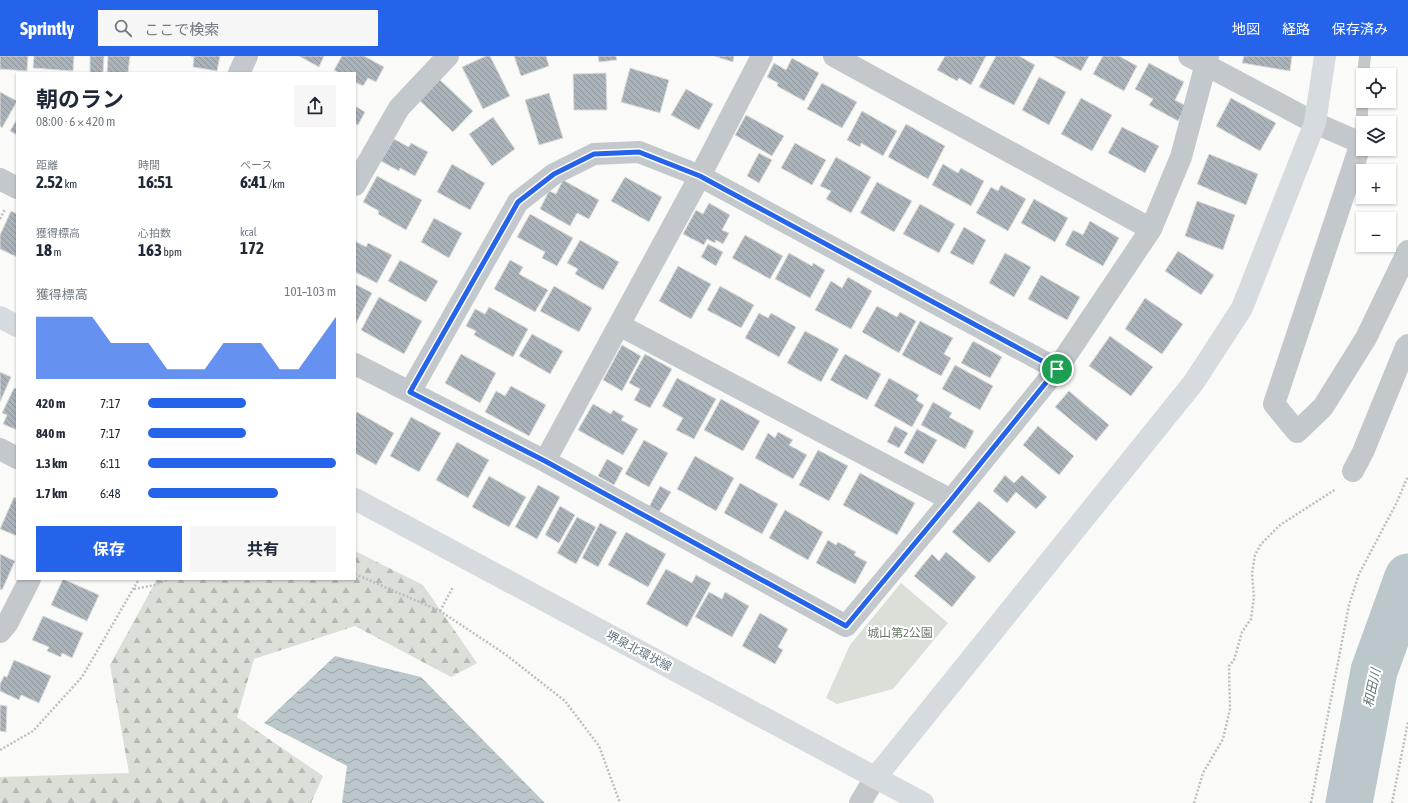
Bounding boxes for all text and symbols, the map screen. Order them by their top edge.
search box [98,10,378,46]
text: Sprintly [20,17,74,39]
icon: search [112,17,134,39]
text: ここで検索 [144,21,219,38]
text: 地図 [1232,21,1260,37]
text: 経路 [1282,21,1310,37]
text: 保存済み [1332,21,1388,37]
map controls [1356,68,1396,252]
button: locate [1356,68,1396,108]
button: share [294,85,336,127]
text: 朝のラン [36,86,124,112]
text: 08:00 · 6 × 420 m [36,114,115,129]
button: layers [1356,116,1396,156]
text: 距離 [36,159,58,171]
text: 時間 [138,159,160,171]
text: ペース [240,159,272,171]
button: + [1356,164,1396,204]
text: 2.52 [36,172,63,192]
text: 16:51 [138,172,173,192]
text: 6:41 [240,172,267,192]
text: km [63,178,77,190]
text: /km [267,178,285,190]
button: − [1356,212,1396,252]
text: kcal [240,226,257,238]
text: 獲得標高 [36,227,80,239]
text: 心拍数 [138,227,171,239]
text: 172 [240,238,264,258]
text: 18 [36,240,52,260]
text: 163 [138,240,162,260]
text: m [52,246,61,258]
text: bpm [162,246,182,258]
text: 101–103 m [284,284,336,299]
text: 獲得標高 [36,287,88,302]
pin [1040,352,1074,386]
icon: arrive [1046,358,1068,380]
text: 420 m [36,396,65,411]
text: 7:17 [100,396,121,411]
text: 840 m [36,426,65,441]
text: 7:17 [100,426,121,441]
text: 1.3 km [36,456,67,471]
text: 6:11 [100,456,121,471]
text: 1.7 km [36,486,67,501]
text: 6:48 [100,486,121,501]
button: 保存 [36,526,182,572]
button: 共有 [190,526,336,572]
park label: 城山第2公園 [867,626,933,640]
street label: 堺泉北環状線 [604,628,674,674]
water label: 和田川 [1361,665,1384,709]

